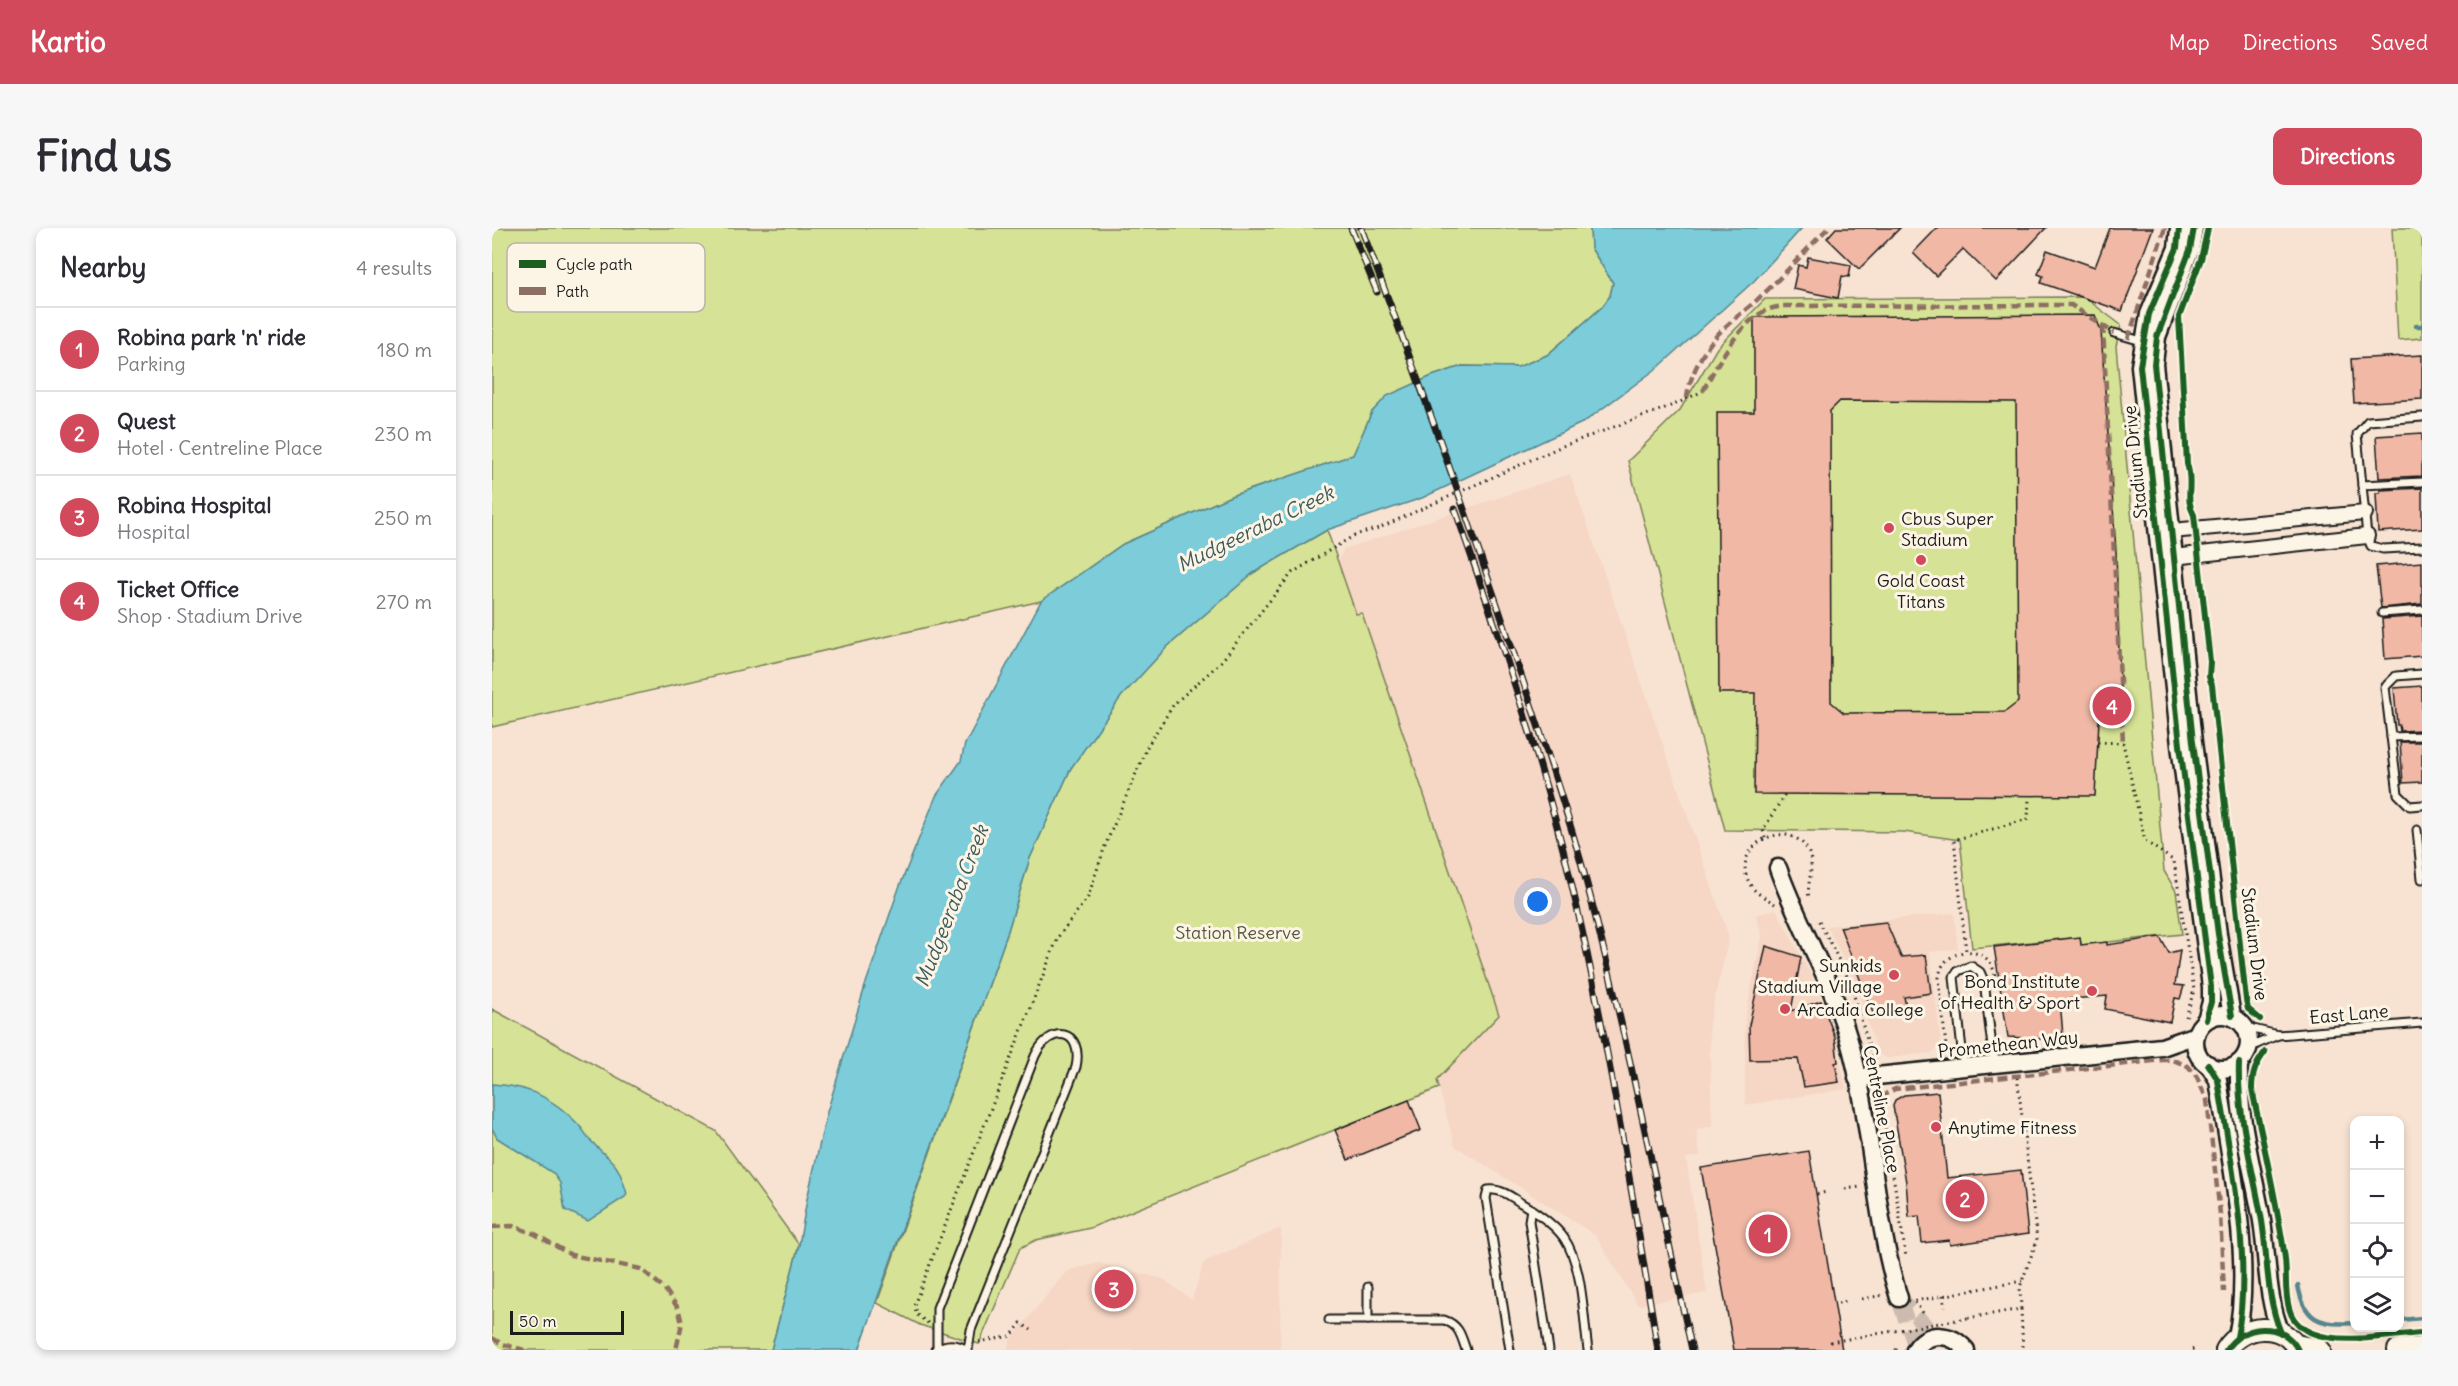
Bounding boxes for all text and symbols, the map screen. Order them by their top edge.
text: Kartio [30,24,106,60]
text: Map [2169,29,2210,56]
text: Directions [2243,29,2337,56]
text: Saved [2370,29,2428,56]
button: Directions [2273,128,2422,185]
text: Find us [36,130,172,182]
legend [507,243,705,312]
text: Nearby [60,251,146,284]
text: Cycle path [556,254,632,274]
text: 4 results [356,255,432,280]
text: Path [556,281,589,301]
text: Robina park 'n' ride [117,323,306,351]
text: 1 [76,337,83,362]
text: 180 m [377,337,432,362]
text: Parking [117,351,186,376]
street label: Stadium Drive [2118,404,2152,520]
text: Quest [117,407,176,435]
text: 2 [74,421,85,446]
text: 230 m [374,421,432,446]
text: Hotel · Centreline Place [117,435,323,460]
water label: Mudgeeraba Creek [1173,478,1339,577]
text: Robina Hospital [117,491,271,519]
text: 3 [74,505,85,530]
text: 250 m [374,505,432,530]
place label: Cbus Super Stadium [1901,507,1994,551]
text: Hospital [117,519,190,544]
marker: Cbus Super Stadium [1882,521,1896,535]
marker: Gold Coast Titans [1914,553,1928,567]
place label: Gold Coast Titans [1877,569,1965,613]
text: Ticket Office [117,575,239,603]
text: 4 [74,589,85,614]
text: 270 m [376,589,432,614]
text: Shop · Stadium Drive [117,603,303,628]
pin: 4 [2092,684,2132,728]
water label: Mudgeeraba Creek [909,820,994,990]
street label: Stadium Drive [2237,886,2273,1002]
your location [1523,887,1552,916]
park label: Station Reserve [1175,921,1301,944]
place label: Sunkids Stadium Village [1758,954,1882,998]
marker: Sunkids Stadium Village [1887,968,1901,982]
place label: Bond Institute of Health & Sport [1940,970,2080,1014]
marker: Bond Institute of Health & Sport [2085,984,2099,998]
place label: Arcadia College [1797,998,1923,1021]
street label: East Lane [2309,999,2389,1029]
marker: Arcadia College [1778,1002,1792,1016]
street label: Promethean Way [1937,1025,2079,1063]
street label: Centreline Place [1858,1043,1906,1175]
place label: Anytime Fitness [1948,1116,2077,1139]
map controls [2350,1116,2404,1332]
button: + [2350,1116,2404,1170]
marker: Anytime Fitness [1929,1120,1943,1134]
button: − [2350,1170,2404,1224]
pin: 2 [1946,1176,1984,1222]
pin: 1 [1748,1212,1788,1256]
button: locate [2350,1224,2404,1278]
pin: 3 [1094,1266,1134,1312]
button: layers [2350,1278,2404,1332]
scale bar [510,1308,624,1336]
text: 50 m [519,1311,557,1331]

